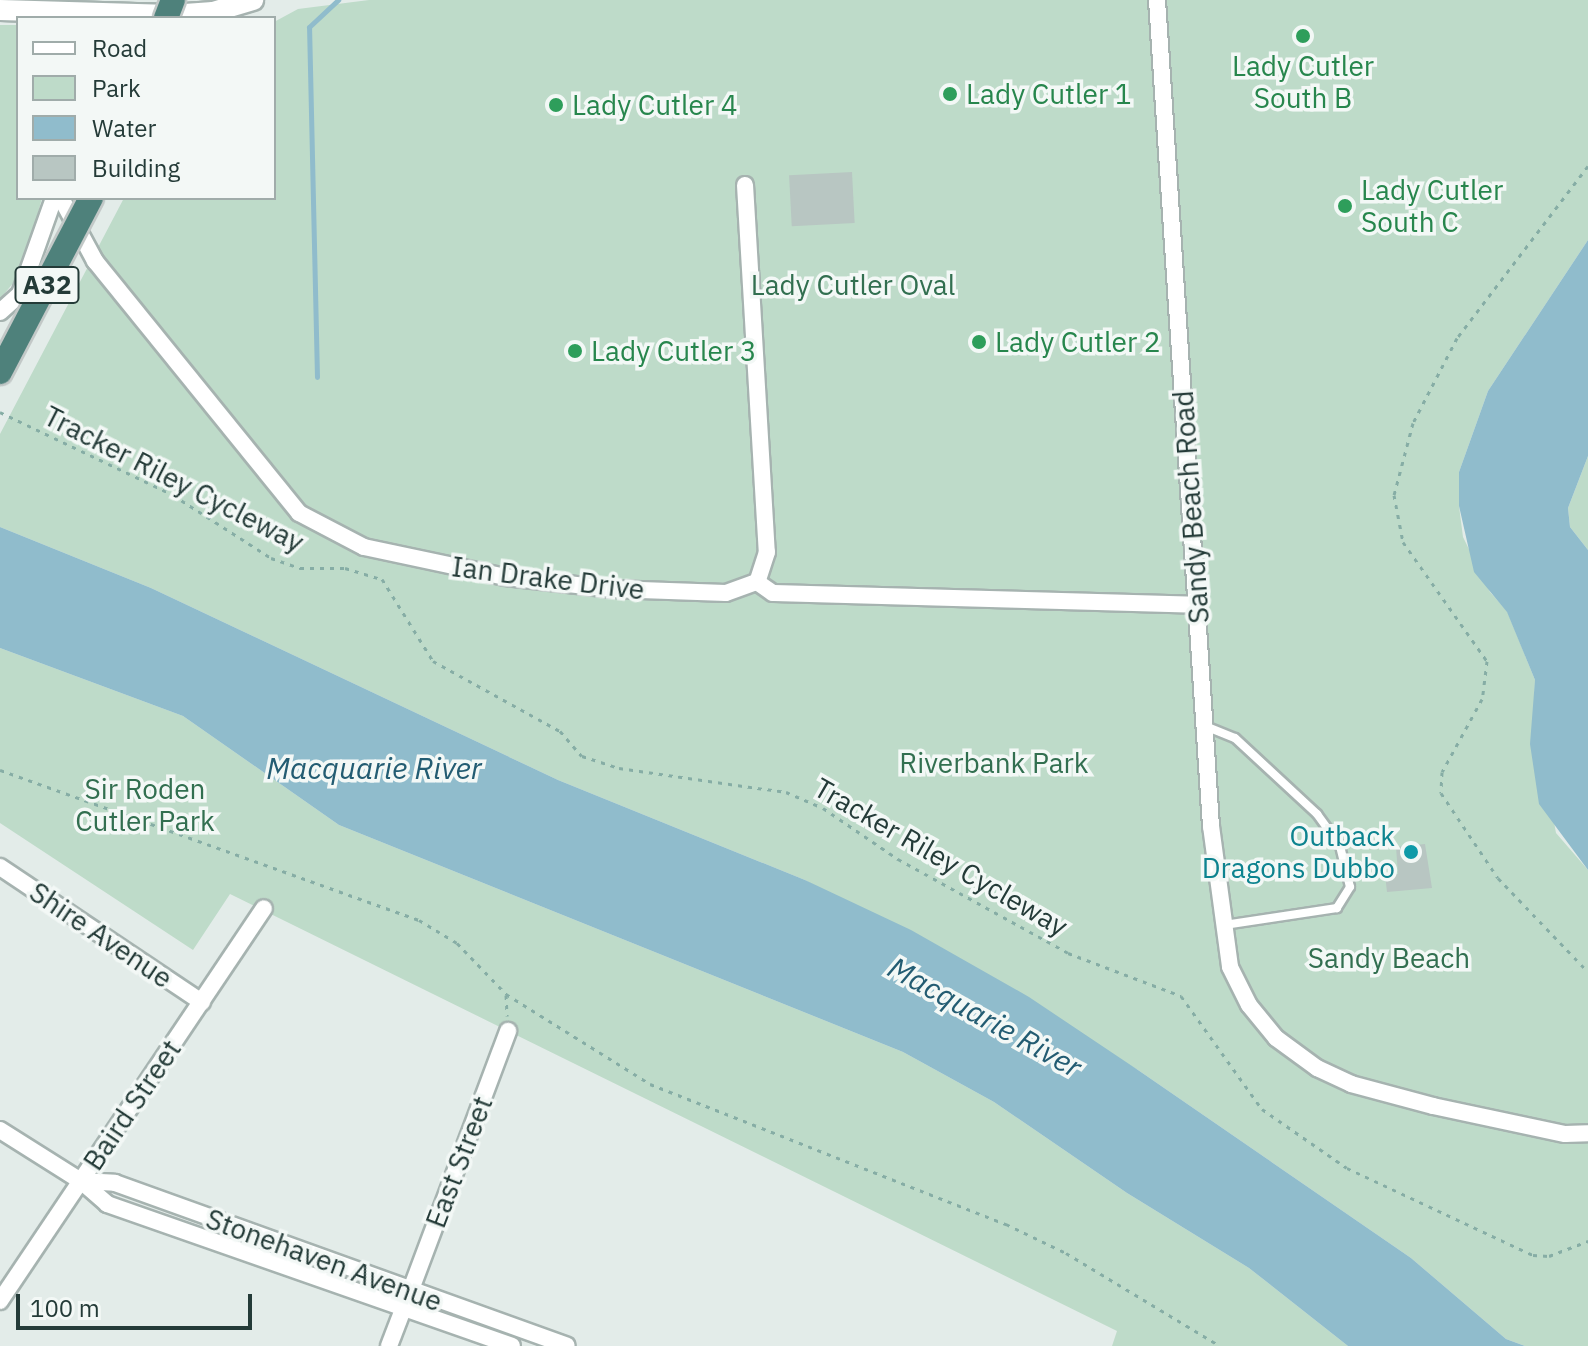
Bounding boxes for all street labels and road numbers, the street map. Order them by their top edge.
road number: A32 [13,263,81,307]
street label: Sandy Beach Road [1166,389,1216,625]
street label: Tracker Riley Cycleway [39,399,309,559]
street label: Ian Drake Drive [450,550,646,606]
street label: Tracker Riley Cycleway [808,771,1074,943]
street label: Shire Avenue [23,875,179,995]
street label: Baird Street [76,1033,188,1177]
street label: East Street [419,1092,499,1232]
street label: Stonehaven Avenue [201,1202,447,1318]

